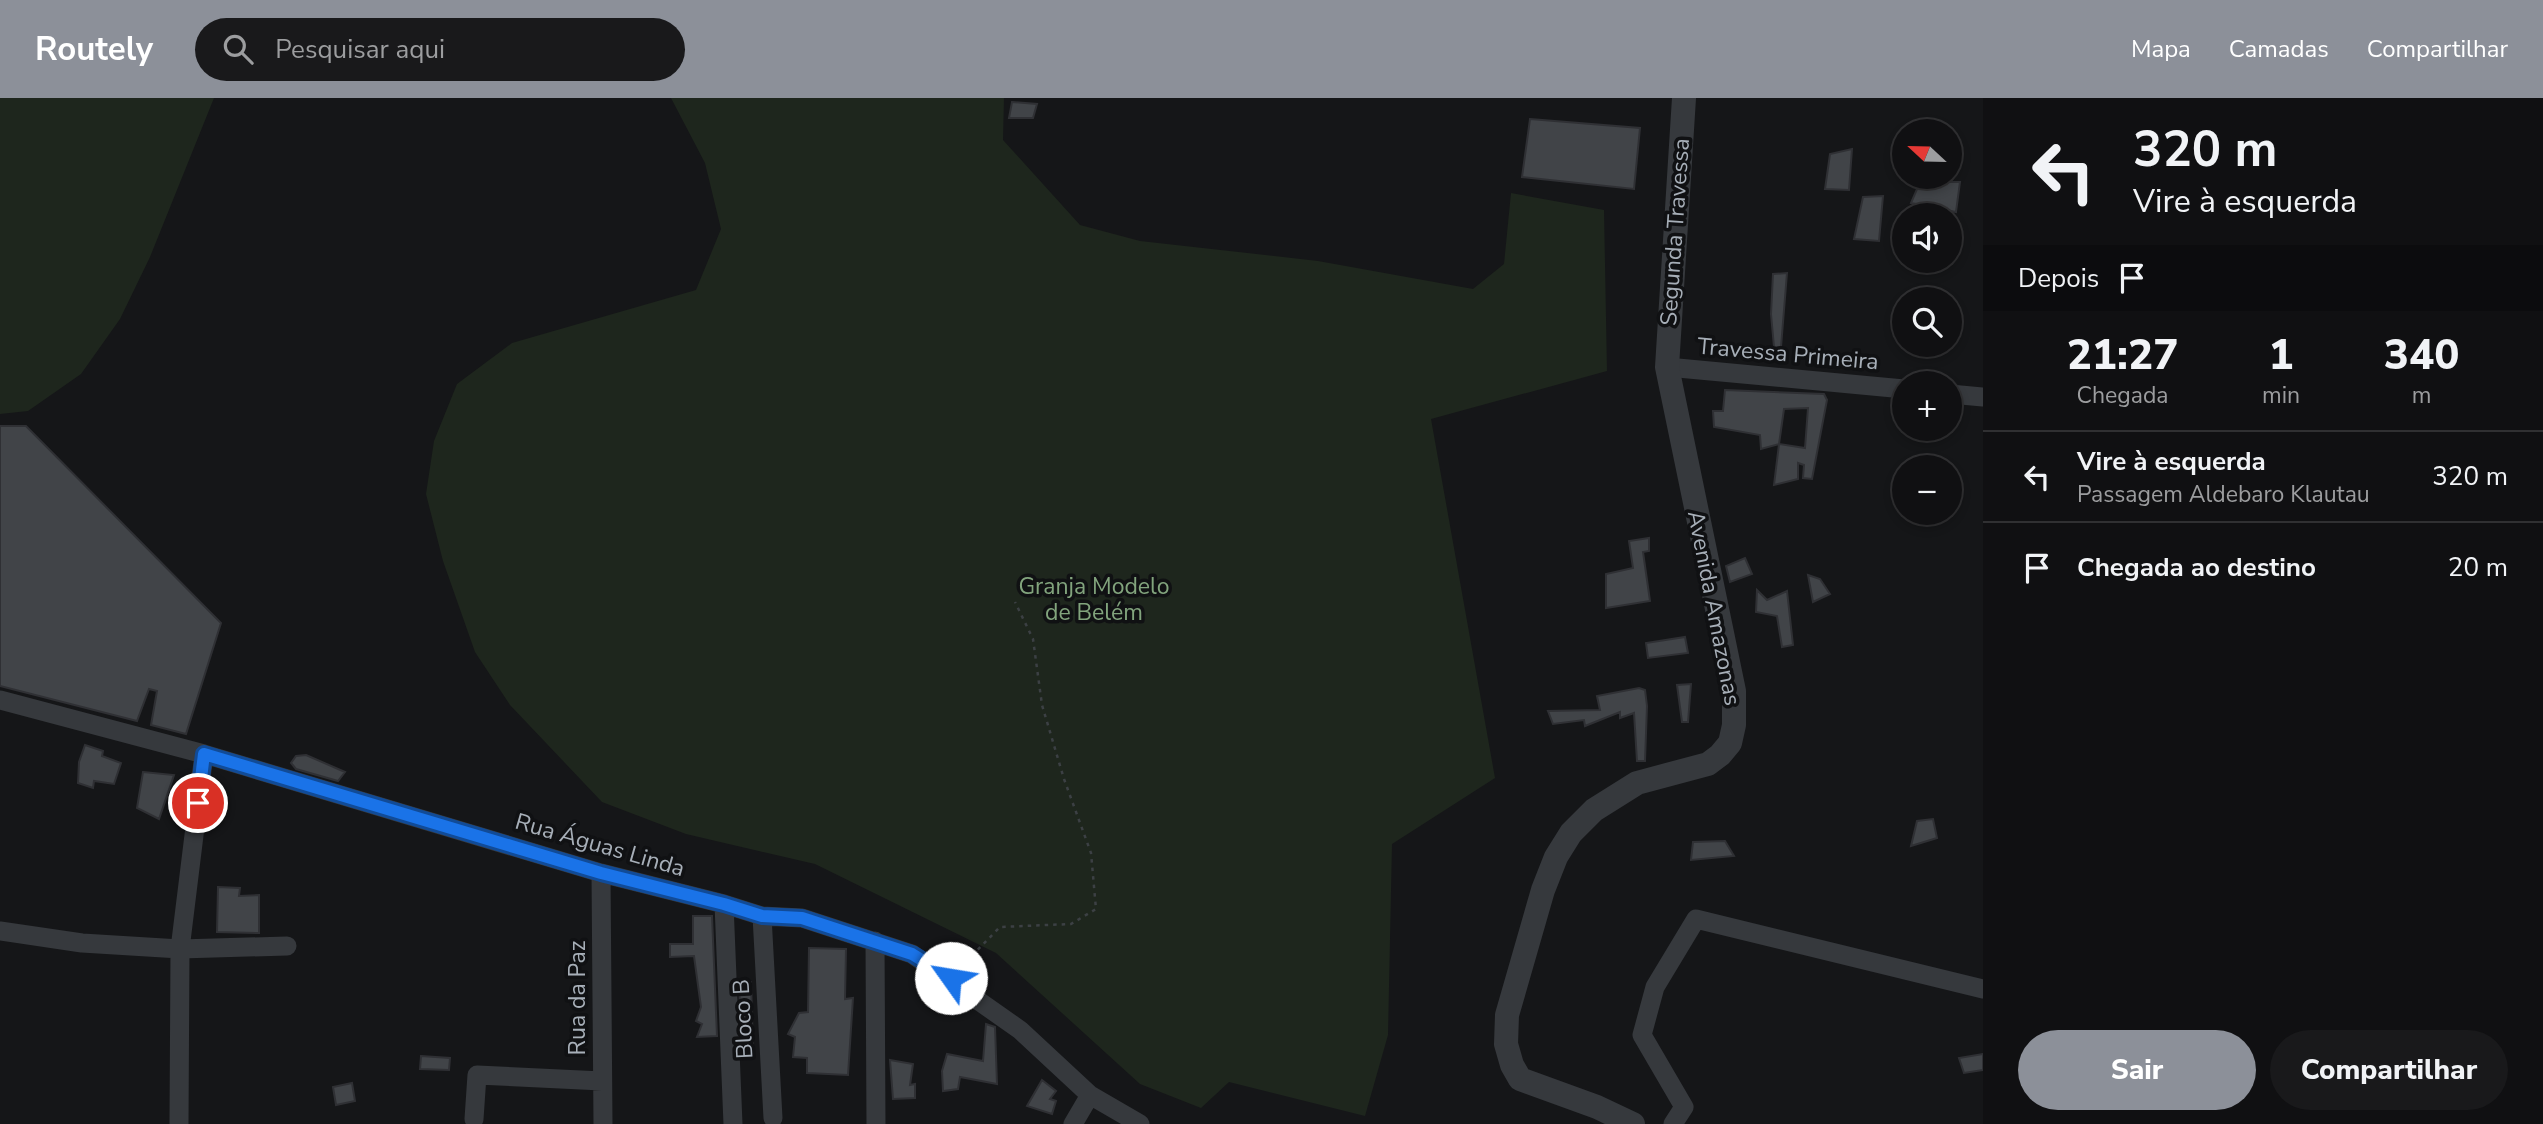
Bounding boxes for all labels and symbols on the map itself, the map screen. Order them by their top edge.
north arrow [1892,119,1962,189]
street label: Segunda Travessa [1653,137,1697,327]
street label: Travessa Primeira [1696,331,1880,377]
street label: Avenida Amazonas [1680,508,1748,708]
park label: Granja Modelo de Belém [1018,571,1170,628]
pin [168,773,228,833]
street label: Rua Águas Linda [512,806,688,884]
street label: Rua da Paz [562,941,593,1055]
position arrow [914,941,988,1015]
street label: Bloco B [725,978,761,1060]

